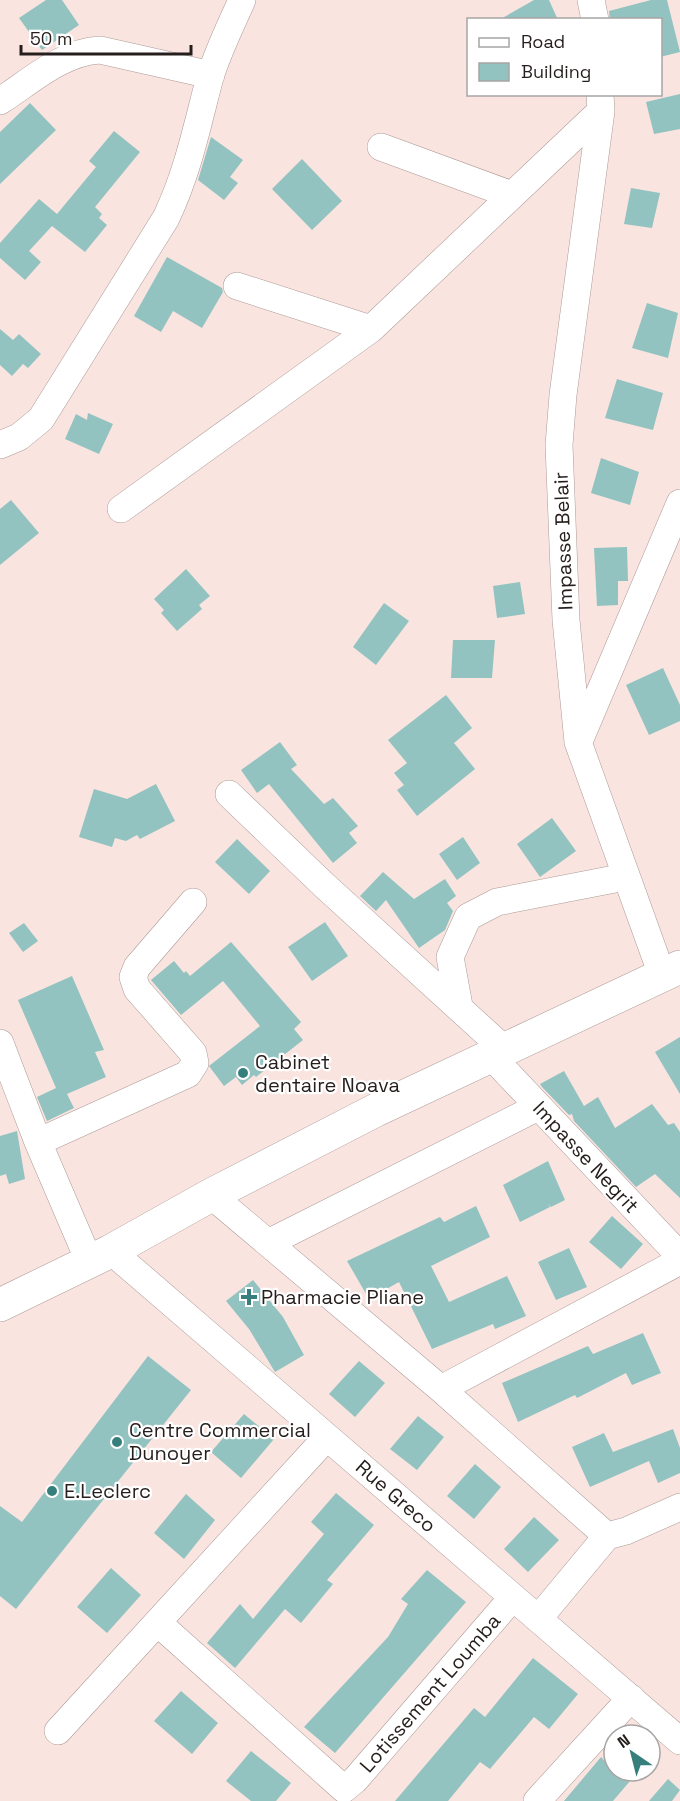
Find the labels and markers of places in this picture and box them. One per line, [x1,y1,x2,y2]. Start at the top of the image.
place label: Cabinet dentaire Noava [255,1049,400,1098]
marker: Cabinet dentaire Noava [236,1066,250,1080]
place label: Pharmacie Pliane [261,1284,424,1310]
marker: Pharmacie Pliane [242,1290,256,1304]
place label: Centre Commercial Dunoyer [129,1417,311,1466]
marker: Centre Commercial Dunoyer [110,1435,124,1449]
place label: E.Leclerc [64,1478,151,1504]
marker: E.Leclerc [45,1484,59,1498]

